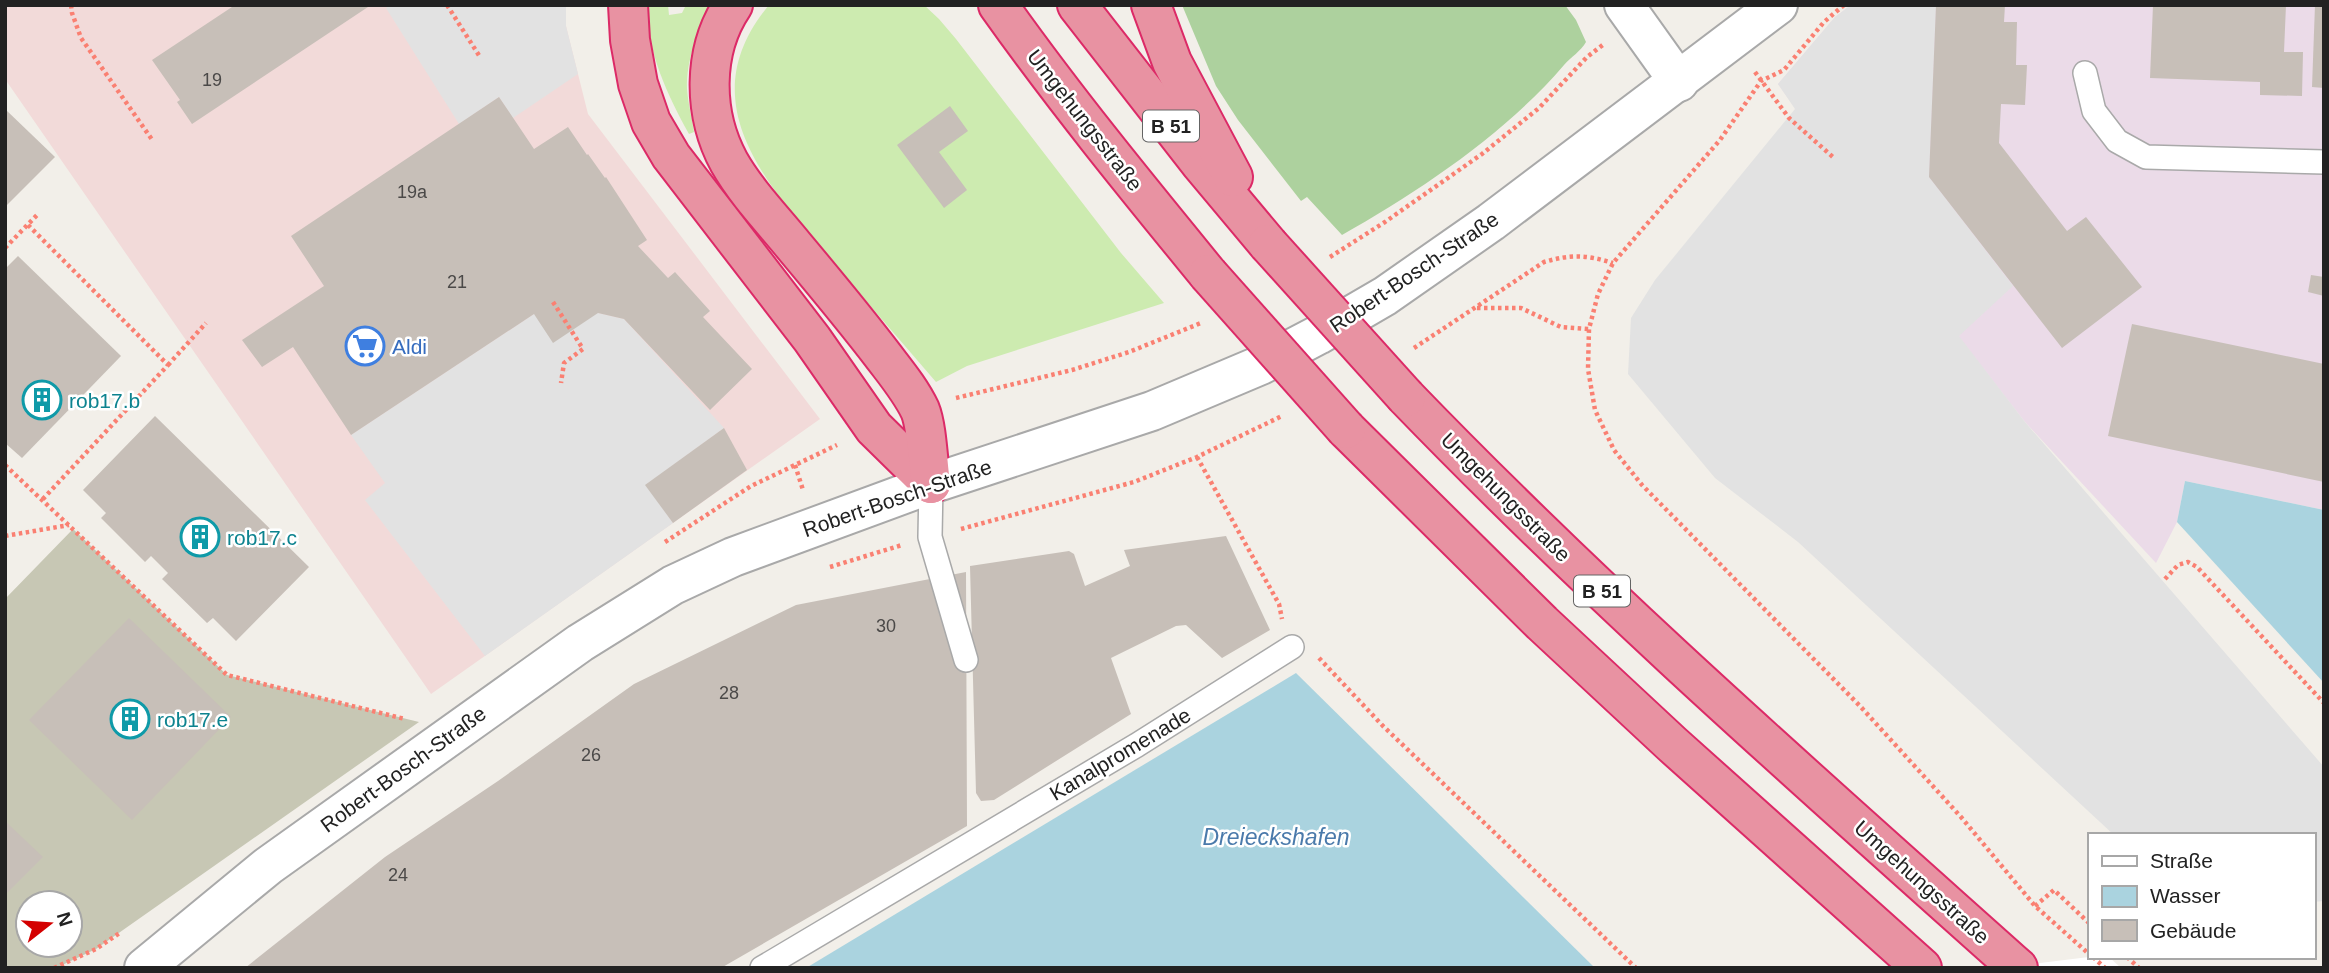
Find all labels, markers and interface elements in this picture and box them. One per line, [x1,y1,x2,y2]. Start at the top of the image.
street label: Umgehungsstraße [1023,45,1147,195]
house number: 19 [202,70,222,90]
road number: B 51 [1143,110,1199,142]
house number: 19a [397,182,428,202]
street label: Robert-Bosch-Straße [1325,207,1503,337]
house number: 21 [447,272,467,292]
supermarket icon: Aldi [344,325,386,367]
place label: Aldi [392,335,427,358]
building icon: rob17.b [21,379,63,421]
place label: rob17.b [69,389,140,412]
street label: Umgehungsstraße [1437,428,1575,566]
street label: Robert-Bosch-Straße [799,455,995,541]
building icon: rob17.c [179,516,221,558]
place label: rob17.c [227,526,297,549]
road number: B 51 [1574,576,1630,606]
house number: 30 [876,616,896,636]
house number: 28 [719,683,739,703]
building icon: rob17.e [109,698,151,740]
street label: Robert-Bosch-Straße [316,701,490,837]
street label: Kanalpromenade [1046,703,1194,805]
place label: rob17.e [157,708,228,731]
house number: 26 [581,745,601,765]
street label: Umgehungsstraße [1850,816,1994,948]
water label: Dreieckshafen [1202,824,1350,850]
legend [2088,833,2315,959]
text: Straße [2150,849,2213,872]
house number: 24 [388,865,408,885]
text: Wasser [2150,884,2220,907]
north arrow [14,889,84,959]
text: N [53,910,77,929]
text: Gebäude [2150,919,2236,942]

